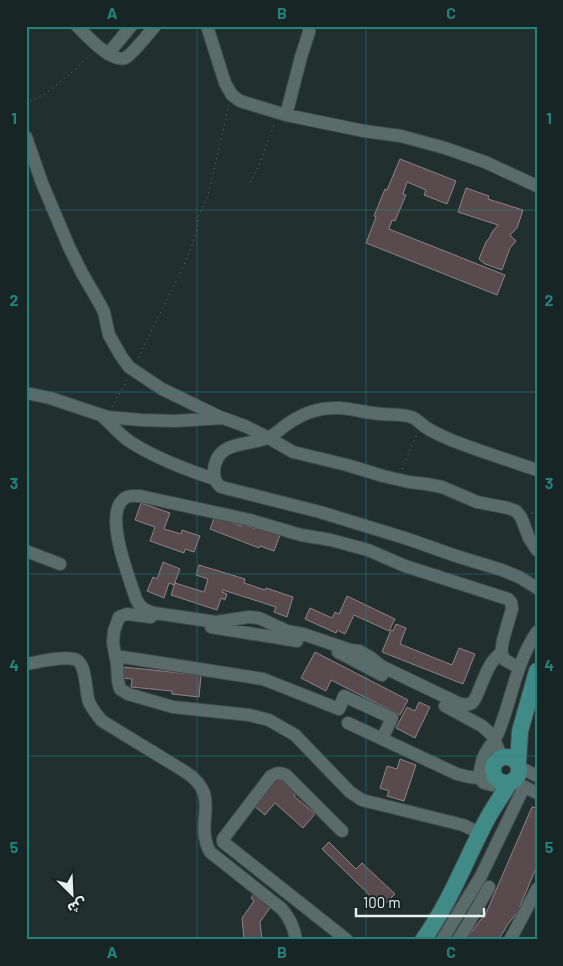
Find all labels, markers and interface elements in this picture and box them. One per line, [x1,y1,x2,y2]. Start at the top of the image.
text: A [107,3,118,22]
text: B [277,3,287,22]
text: C [446,3,456,22]
text: 1 [11,108,17,127]
text: 1 [546,108,552,127]
text: 2 [10,290,19,309]
text: 2 [545,290,554,309]
text: 3 [10,473,18,492]
text: 3 [545,473,553,492]
text: 4 [9,655,19,674]
text: 4 [544,655,554,674]
text: 5 [10,837,19,856]
text: 5 [545,837,554,856]
north arrow [48,868,98,918]
scale bar [356,886,483,918]
text: 100 m [363,893,401,911]
text: ش [65,895,90,918]
text: A [107,942,118,961]
text: B [277,942,287,961]
text: C [446,942,456,961]

